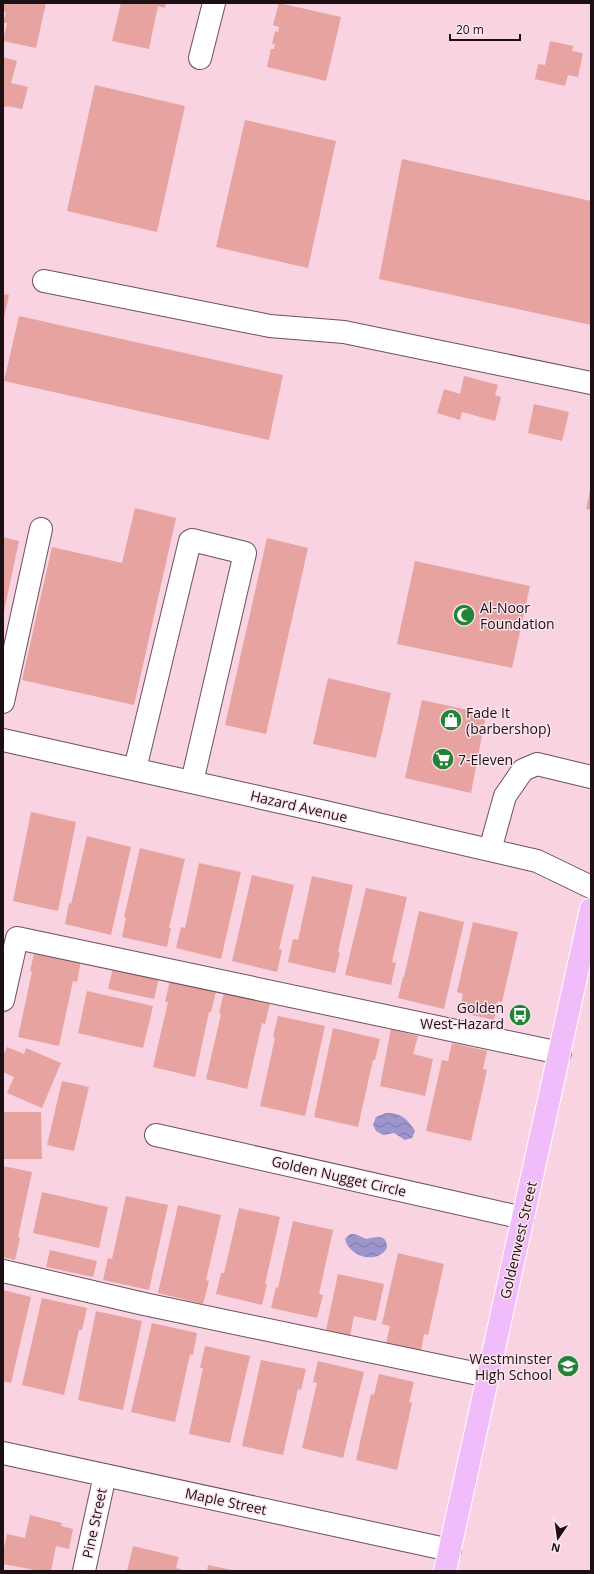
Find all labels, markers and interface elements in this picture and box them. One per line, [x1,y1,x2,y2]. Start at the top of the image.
scale bar [450,16,520,42]
text: 20 m [456,21,484,38]
place label: Al-Noor Foundation [480,598,555,633]
mosque icon: Al-Noor Foundation [451,602,477,628]
place label: Fade It (barbershop) [466,703,551,738]
shop icon: Fade It (barbershop) [438,707,464,733]
supermarket icon: 7-Eleven [430,746,456,772]
place label: 7-Eleven [458,750,513,769]
street label: Hazard Avenue [249,786,350,826]
place label: Golden West-Hazard [420,998,504,1033]
bus stop icon: Golden West-Hazard [507,1002,533,1028]
street label: Golden Nugget Circle [270,1151,408,1201]
street label: Goldenwest Street [495,1179,541,1301]
place label: Westminster High School [469,1349,552,1384]
school or university icon: Westminster High School [555,1353,581,1379]
street label: Maple Street [183,1483,269,1519]
street label: Pine Street [77,1486,111,1560]
north arrow [538,1518,578,1558]
text: N [550,1540,562,1557]

